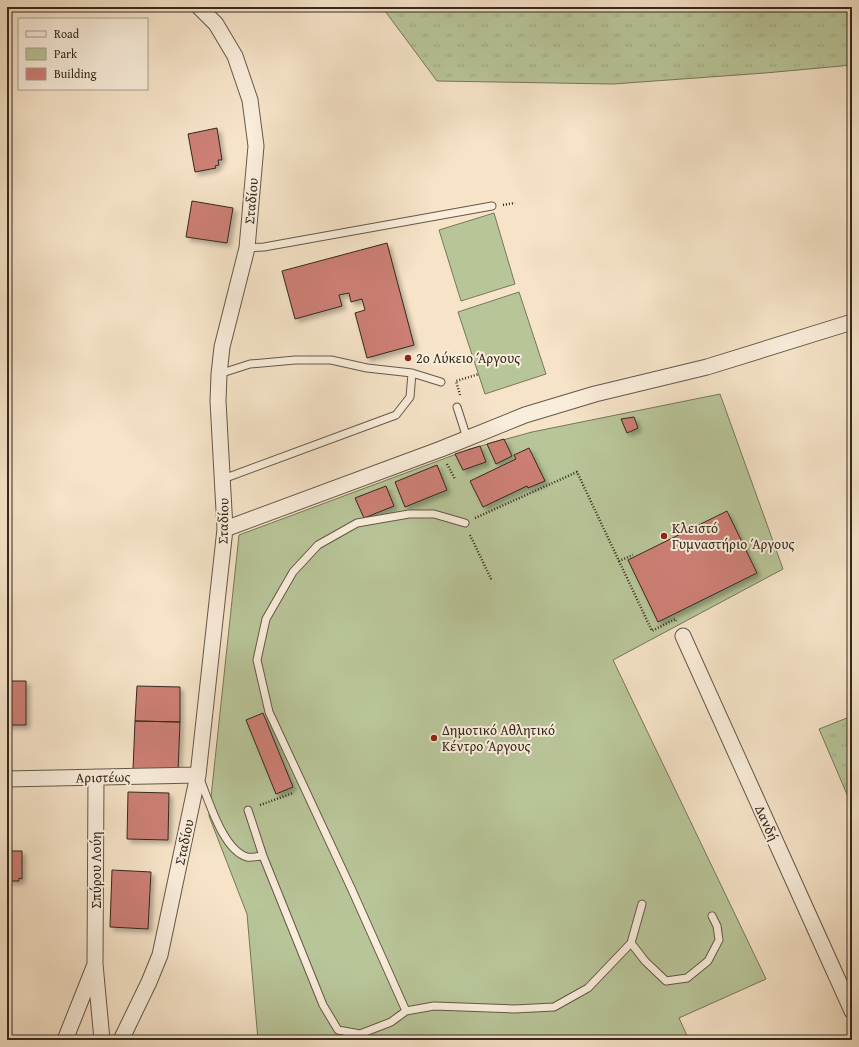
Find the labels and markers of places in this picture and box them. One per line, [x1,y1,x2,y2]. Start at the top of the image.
place label: 2ο Λύκειο Άργους [416,348,520,368]
marker: 2ο Λύκειο Άργους [403,353,413,363]
place label: Κλειστό Γυμναστήριο Άργους [672,518,794,554]
marker: Κλειστό Γυμναστήριο Άργους [659,531,669,541]
place label: Δημοτικό Αθλητικό Κέντρο Άργους [442,720,555,756]
marker: Δημοτικό Αθλητικό Κέντρο Άργους [429,733,439,743]

